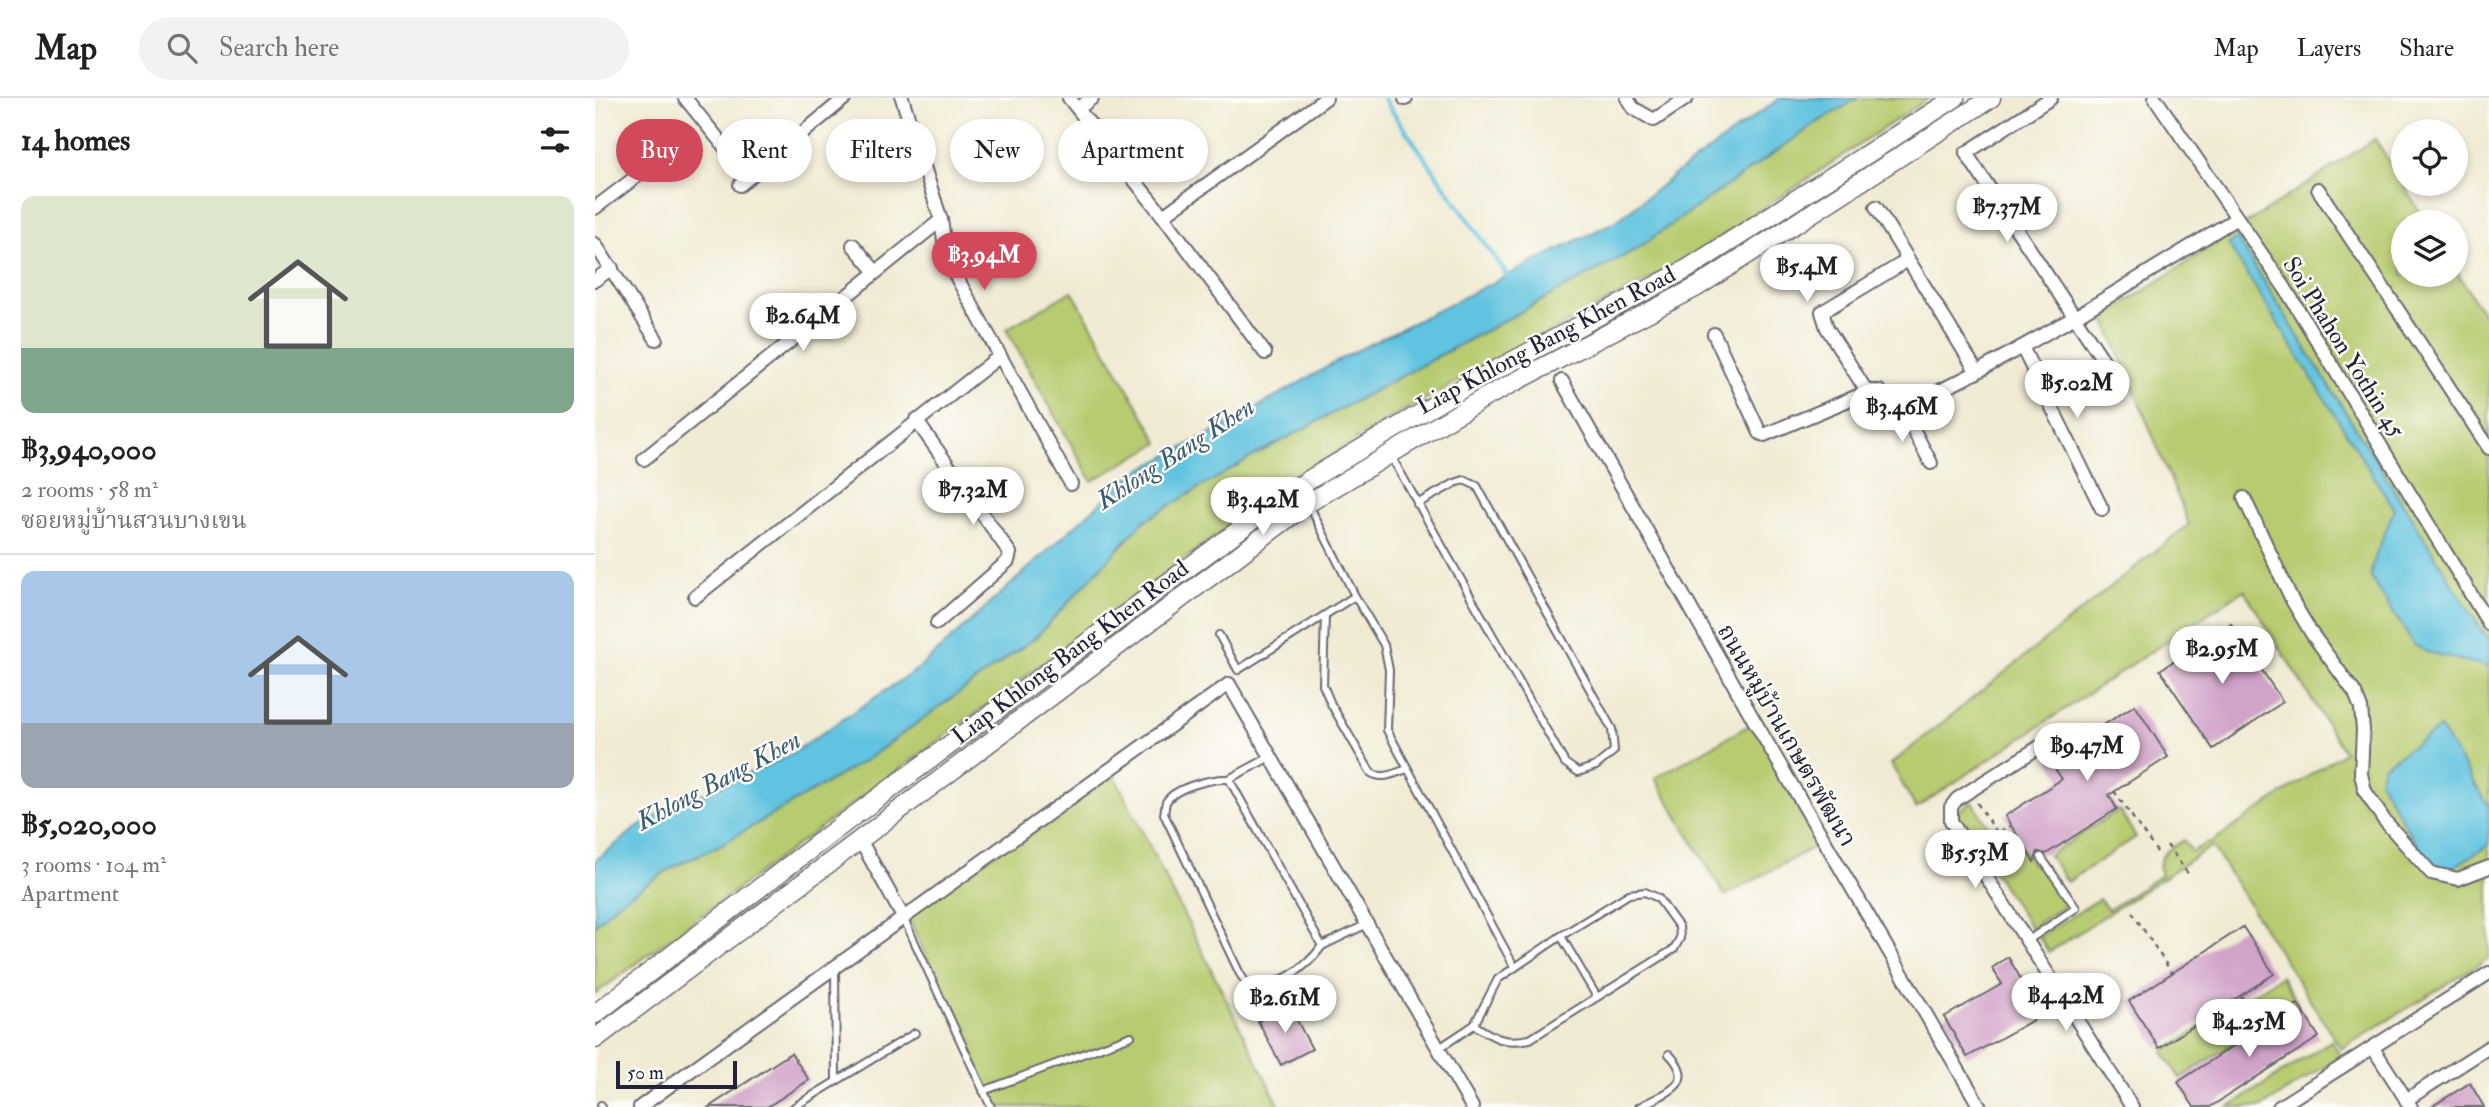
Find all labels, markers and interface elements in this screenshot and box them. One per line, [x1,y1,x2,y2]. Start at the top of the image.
search box [139,17,629,80]
text: Map [35,28,97,69]
icon: search [163,29,201,67]
text: Search here [219,32,339,64]
text: Map [2214,33,2259,64]
text: Layers [2297,33,2361,64]
text: Share [2399,33,2454,64]
chip: Buy [616,119,703,182]
chip: Rent [717,119,812,182]
chip: Filters [826,119,936,182]
chip: New [950,119,1044,182]
chip: Apartment [1058,119,1208,182]
map controls [2391,119,2468,287]
button: locate [2391,119,2468,196]
icon: filters [536,121,574,159]
text: 14 homes [21,122,130,159]
pin: ฿7.37M [1950,184,2064,244]
text: ฿7.37M [1972,192,2042,221]
button: layers [2391,210,2468,287]
pin: ฿3.94M [927,232,1041,292]
text: ฿3.94M [948,240,1020,269]
icon: home [235,241,361,367]
pin: ฿5.4M [1758,244,1856,304]
street label: Soi Phahon Yothin 45 [2275,251,2412,444]
text: ฿5.4M [1776,252,1838,281]
street label: Liap Khlong Bang Khen Road [1411,259,1681,422]
pin: ฿2.64M [746,294,860,353]
text: ฿2.64M [765,301,841,330]
pin: ฿5.02M [2020,360,2134,420]
text: ฿5.02M [2041,368,2113,397]
pin: ฿3.46M [1845,384,1959,444]
water label: Khlong Bang Khen [1089,391,1261,518]
text: ฿3.46M [1866,392,1938,421]
text: ฿3,940,000 [21,431,157,468]
pin: ฿7.32M [916,468,1030,527]
text: 2 rooms · 58 m² [21,475,158,504]
text: ฿7.32M [938,475,1008,504]
pin: ฿3.42M [1206,478,1320,537]
text: ฿3.42M [1227,485,1299,514]
text: ซอยหมู่บ้านสวนบางเขน [21,506,247,535]
street label: Liap Khlong Bang Khen Road [946,553,1195,752]
icon: home [235,617,361,743]
street label: ถนนหมู่บ้านเกษตรพัฒนา [1710,618,1863,852]
pin: ฿2.95M [2165,626,2279,686]
text: ฿2.95M [2185,634,2259,663]
water label: Khlong Bang Khen [629,724,806,839]
pin: ฿9.47M [2030,724,2144,783]
text: ฿9.47M [2050,731,2124,760]
text: ฿5,020,000 [21,806,157,843]
pin: ฿5.53M [1918,830,2032,890]
text: ฿5.53M [1941,838,2009,867]
text: 3 rooms · 104 m² [21,850,167,879]
text: Apartment [21,879,119,908]
pin: ฿4.42M [2009,974,2123,1033]
pin: ฿2.61M [1228,976,1342,1035]
text: ฿4.42M [2028,981,2104,1010]
text: ฿2.61M [1250,983,1320,1012]
pin: ฿4.25M [2192,1000,2306,1059]
text: ฿4.25M [2212,1007,2286,1036]
scale bar [616,1058,737,1090]
text: 50 m [627,1061,664,1085]

